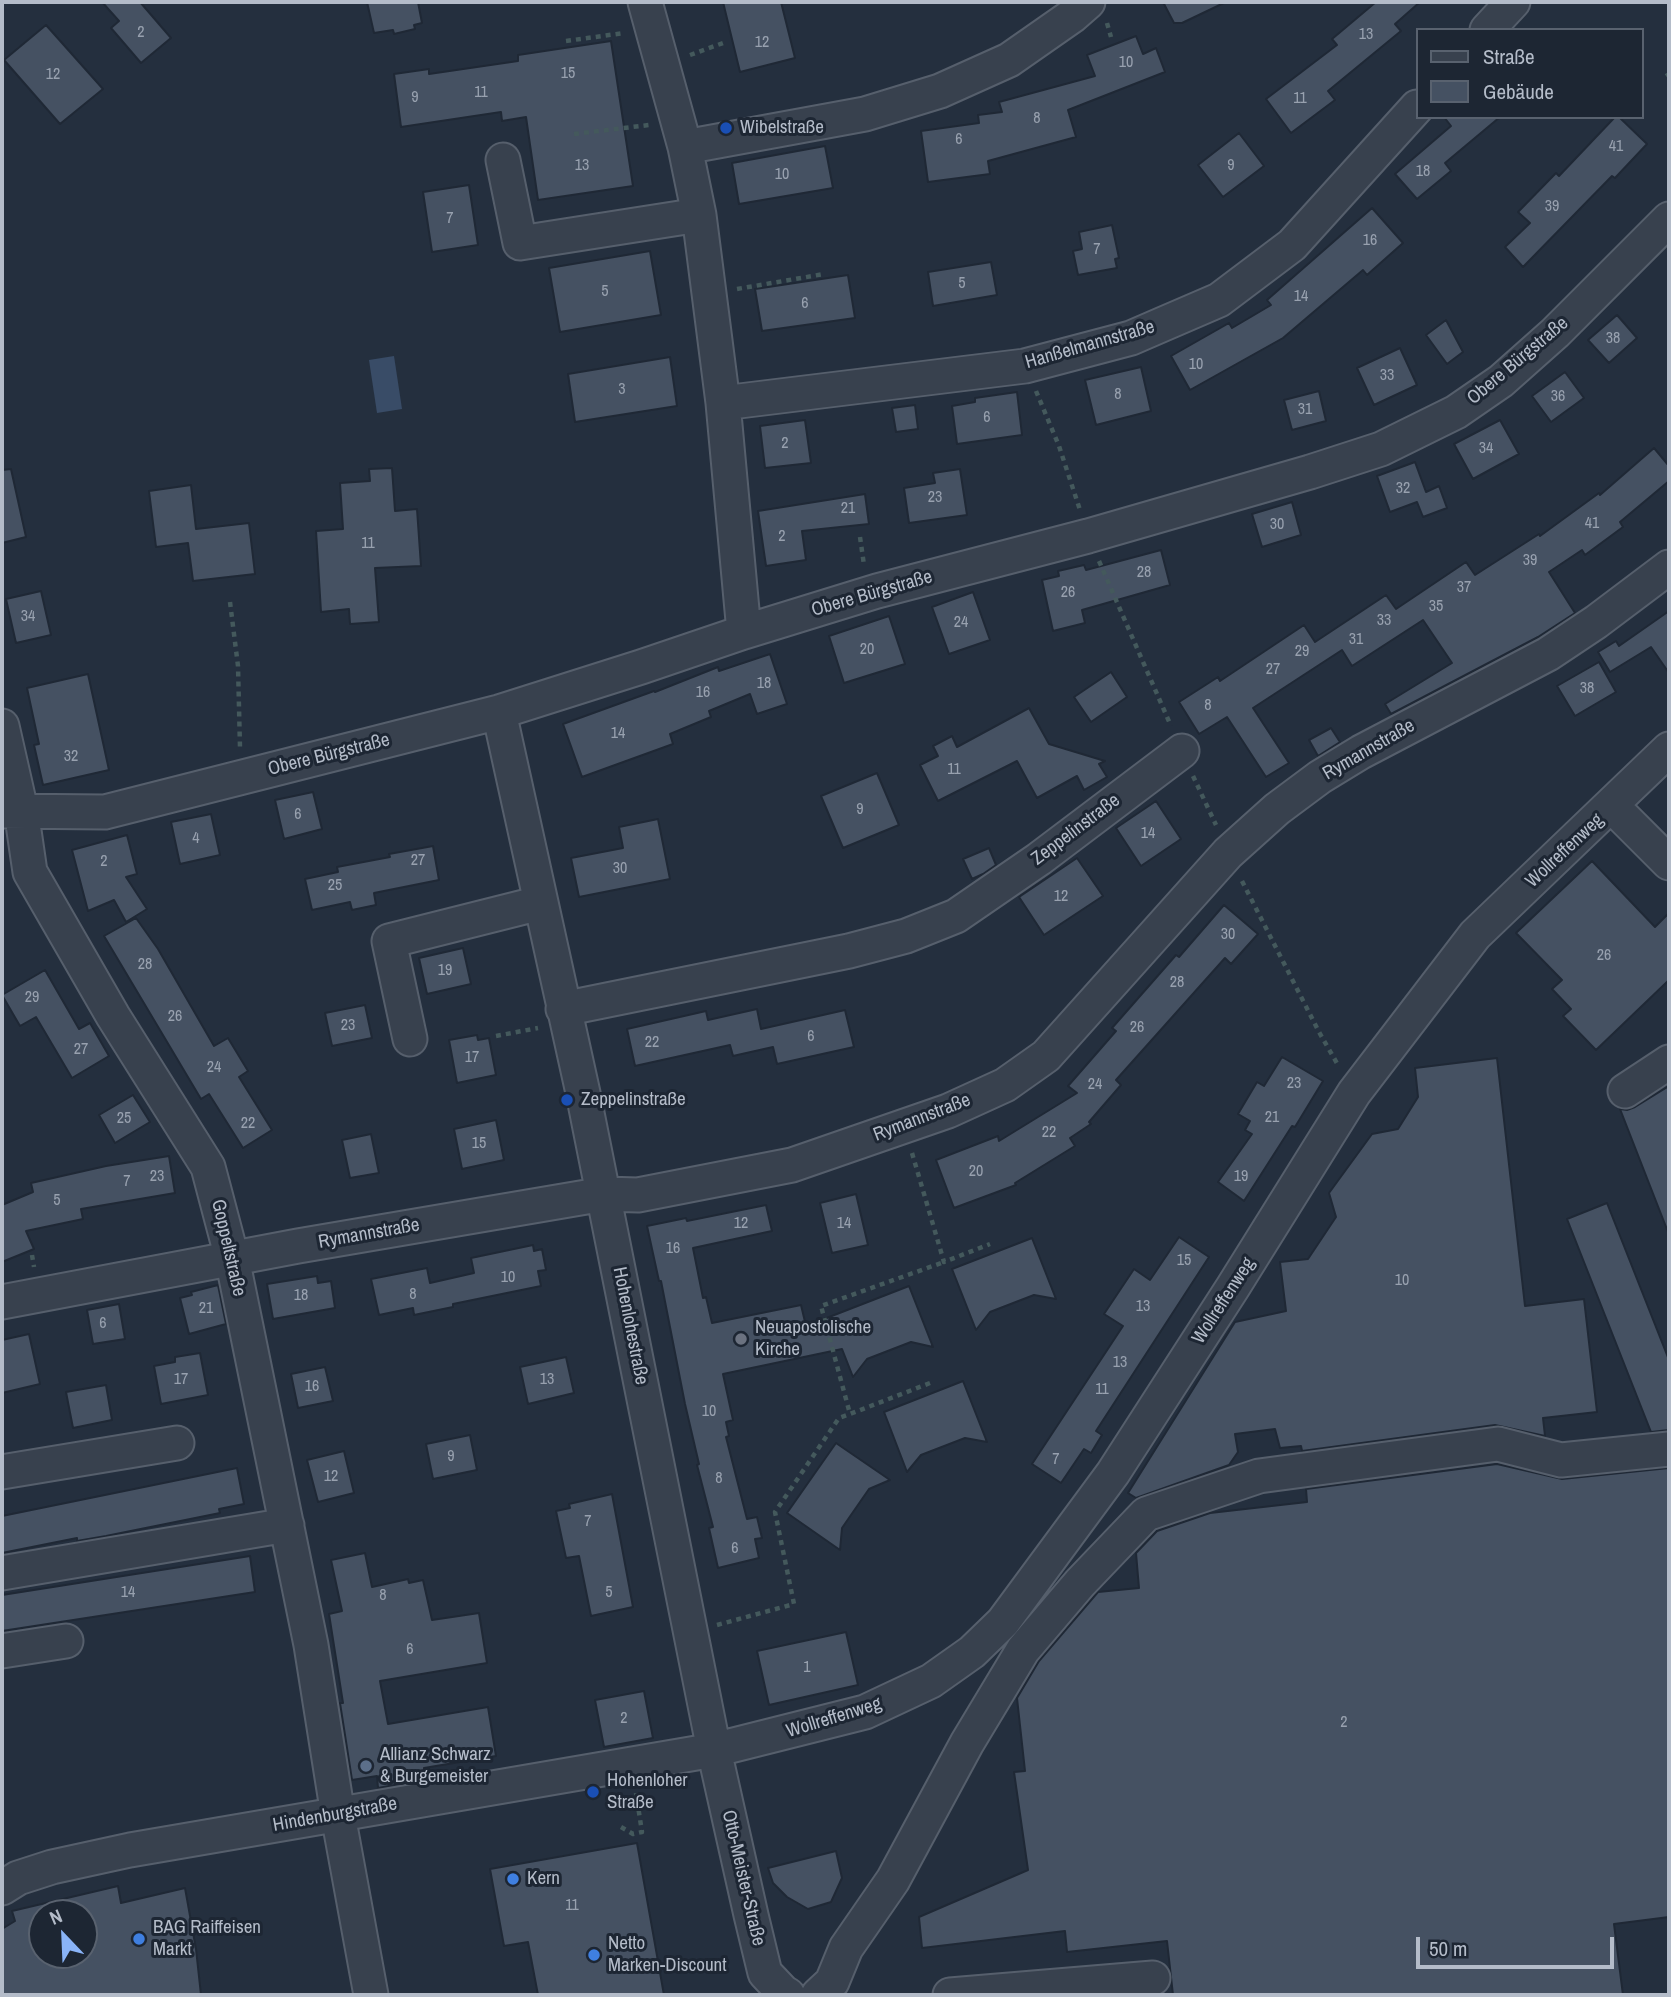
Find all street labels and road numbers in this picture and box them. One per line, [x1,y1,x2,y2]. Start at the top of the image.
street label: Obere Bürgstraße [1463,312,1573,410]
street label: Hanßelmannstraße [1023,316,1157,374]
street label: Obere Bürgstraße [809,566,935,622]
street label: Rymannstraße [1319,715,1419,785]
street label: Obere Bürgstraße [266,729,392,781]
street label: Zeppelinstraße [1027,789,1125,871]
street label: Wollreffenweg [1521,809,1609,893]
street label: Rymannstraße [870,1089,974,1147]
street label: Goppeltstraße [206,1197,250,1299]
street label: Rymannstraße [317,1214,421,1254]
street label: Wollreffenweg [1188,1254,1260,1348]
street label: Hohenlohestraße [607,1265,653,1387]
street label: Wollreffenweg [784,1693,884,1743]
street label: Hindenburgstraße [271,1793,399,1837]
street label: Otto-Meister-Straße [716,1808,770,1948]

